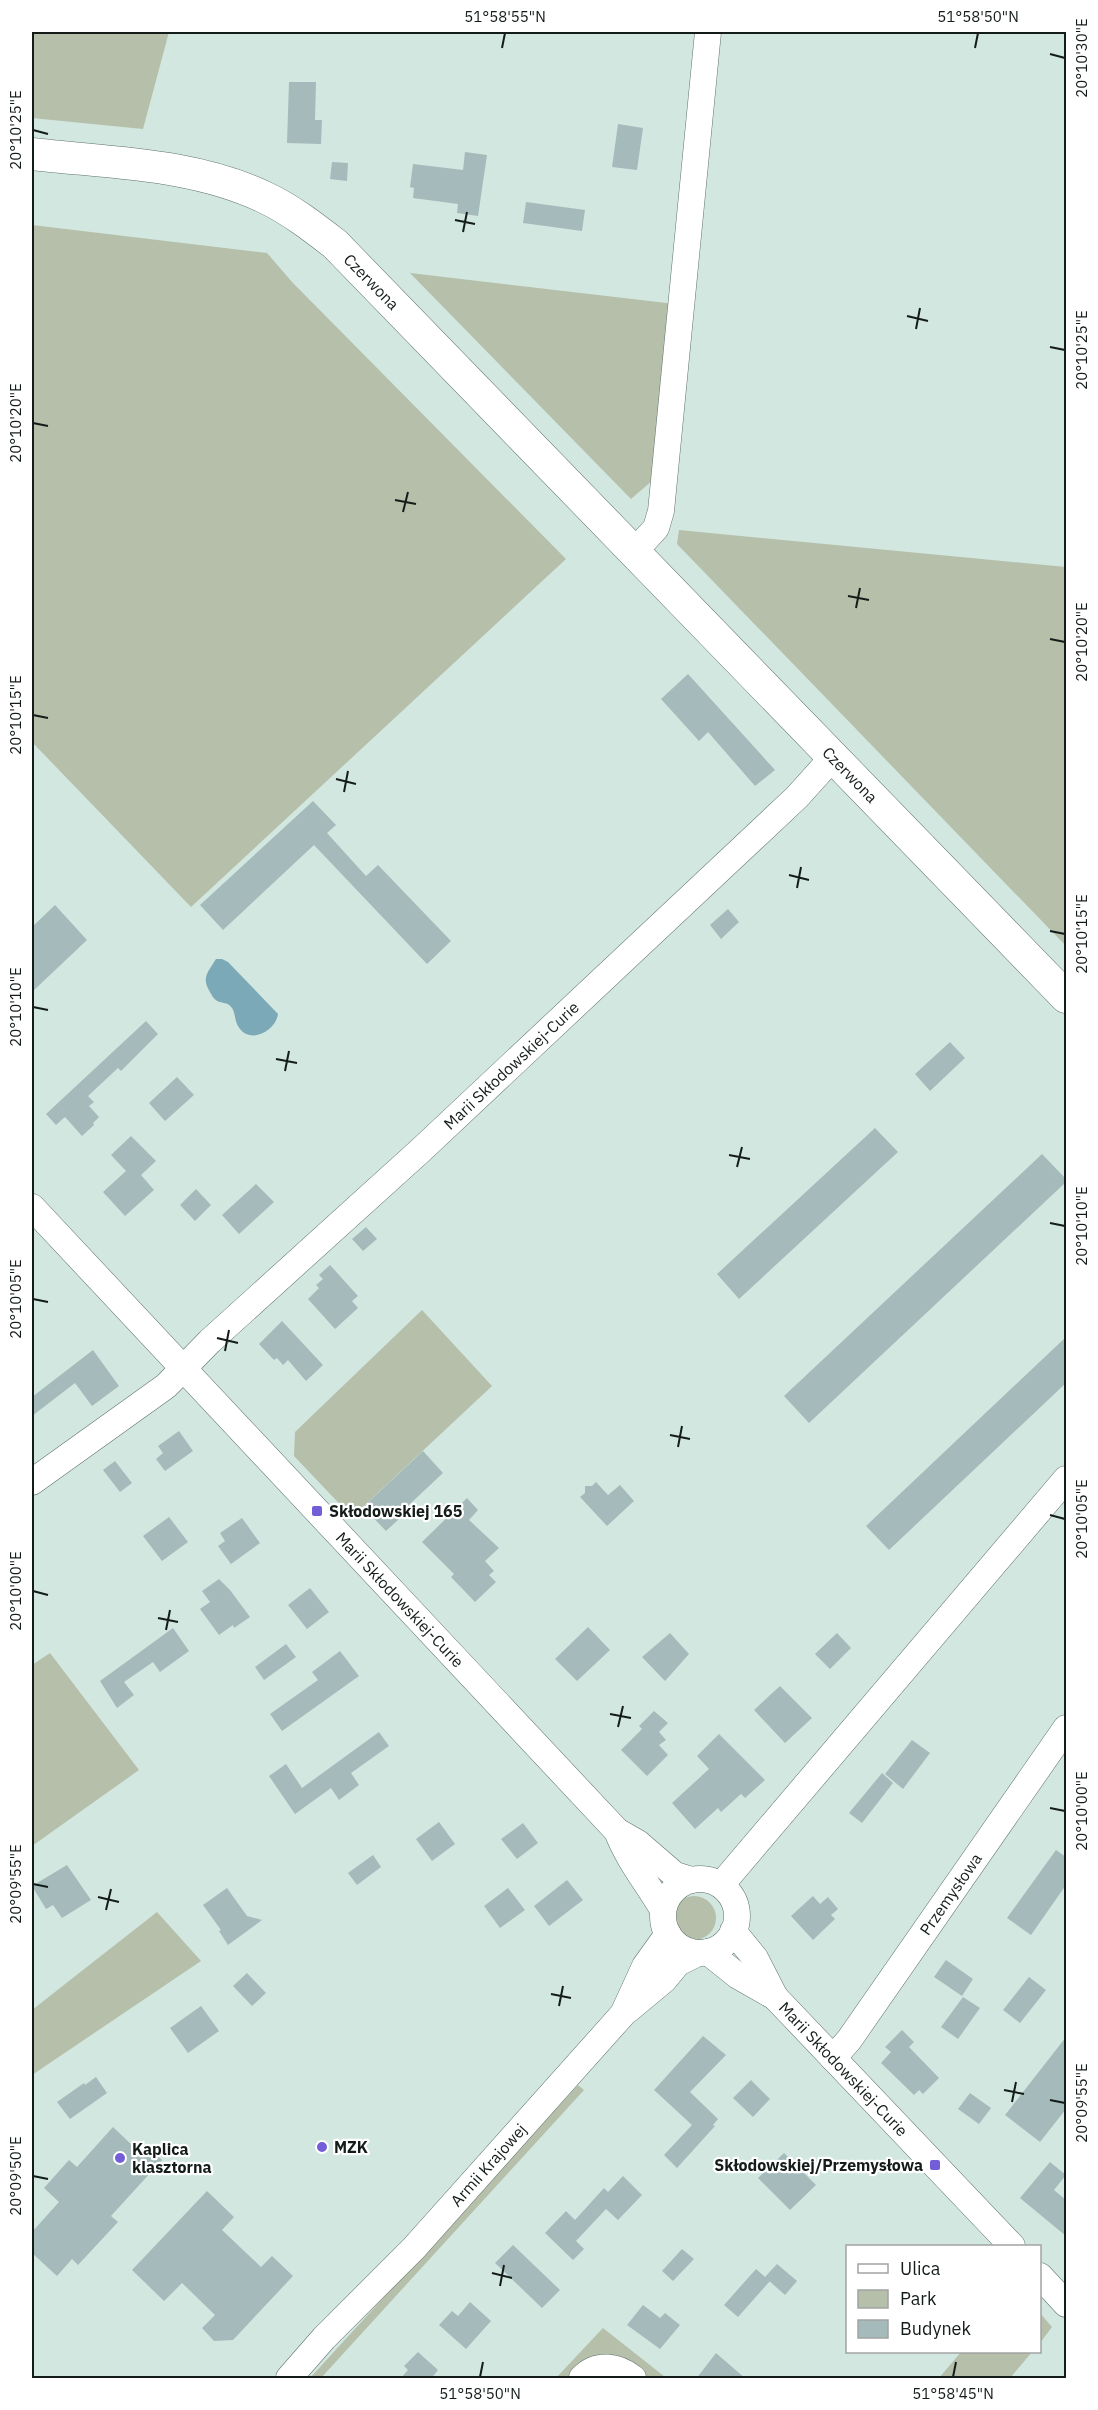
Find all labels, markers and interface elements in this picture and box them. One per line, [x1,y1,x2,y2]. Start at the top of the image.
text: 51°58'55"N [464,7,546,26]
text: 51°58'50"N [937,7,1019,26]
text: 20°10'30"E [1072,18,1091,98]
text: 20°10'25"E [6,90,25,170]
street label: Czerwona [340,249,404,314]
text: 20°10'25"E [1072,310,1091,390]
text: 20°10'20"E [6,383,25,463]
text: 20°10'20"E [1072,602,1091,682]
text: 20°10'15"E [6,675,25,755]
street label: Czerwona [818,742,882,807]
text: 20°10'15"E [1072,894,1091,974]
text: 20°10'10"E [6,967,25,1047]
street label: Marii Skłodowskiej-Curie [439,997,583,1134]
text: 20°10'10"E [1072,1186,1091,1266]
text: 20°10'05"E [6,1259,25,1339]
text: 20°10'05"E [1072,1479,1091,1559]
place label: Skłodowskiej 165 [329,1501,463,1521]
marker: Skłodowskiej 165 [310,1504,324,1518]
street label: Marii Skłodowskiej-Curie [332,1528,468,1671]
text: 20°10'00"E [6,1551,25,1631]
text: 20°10'00"E [1072,1771,1091,1851]
text: 20°09'55"E [6,1844,25,1924]
street label: Przemysłowa [915,1849,986,1939]
street label: Marii Skłodowskiej-Curie [775,1998,912,2141]
text: 20°09'55"E [1072,2063,1091,2143]
street label: Armii Krajowej [446,2119,530,2210]
text: 20°09'50"E [6,2136,25,2216]
place label: MZK [334,2137,368,2157]
place label: Kaplica klasztorna [132,2139,212,2177]
marker: MZK [315,2140,329,2154]
marker: Kaplica klasztorna [113,2151,127,2165]
place label: Skłodowskiej/Przemysłowa [714,2155,923,2175]
marker: Skłodowskiej/Przemysłowa [928,2158,942,2172]
legend [846,2245,1041,2353]
text: Ulica [900,2257,941,2280]
text: Park [900,2287,937,2310]
text: Budynek [900,2317,972,2340]
text: 51°58'50"N [439,2384,521,2403]
text: 51°58'45"N [912,2384,994,2403]

